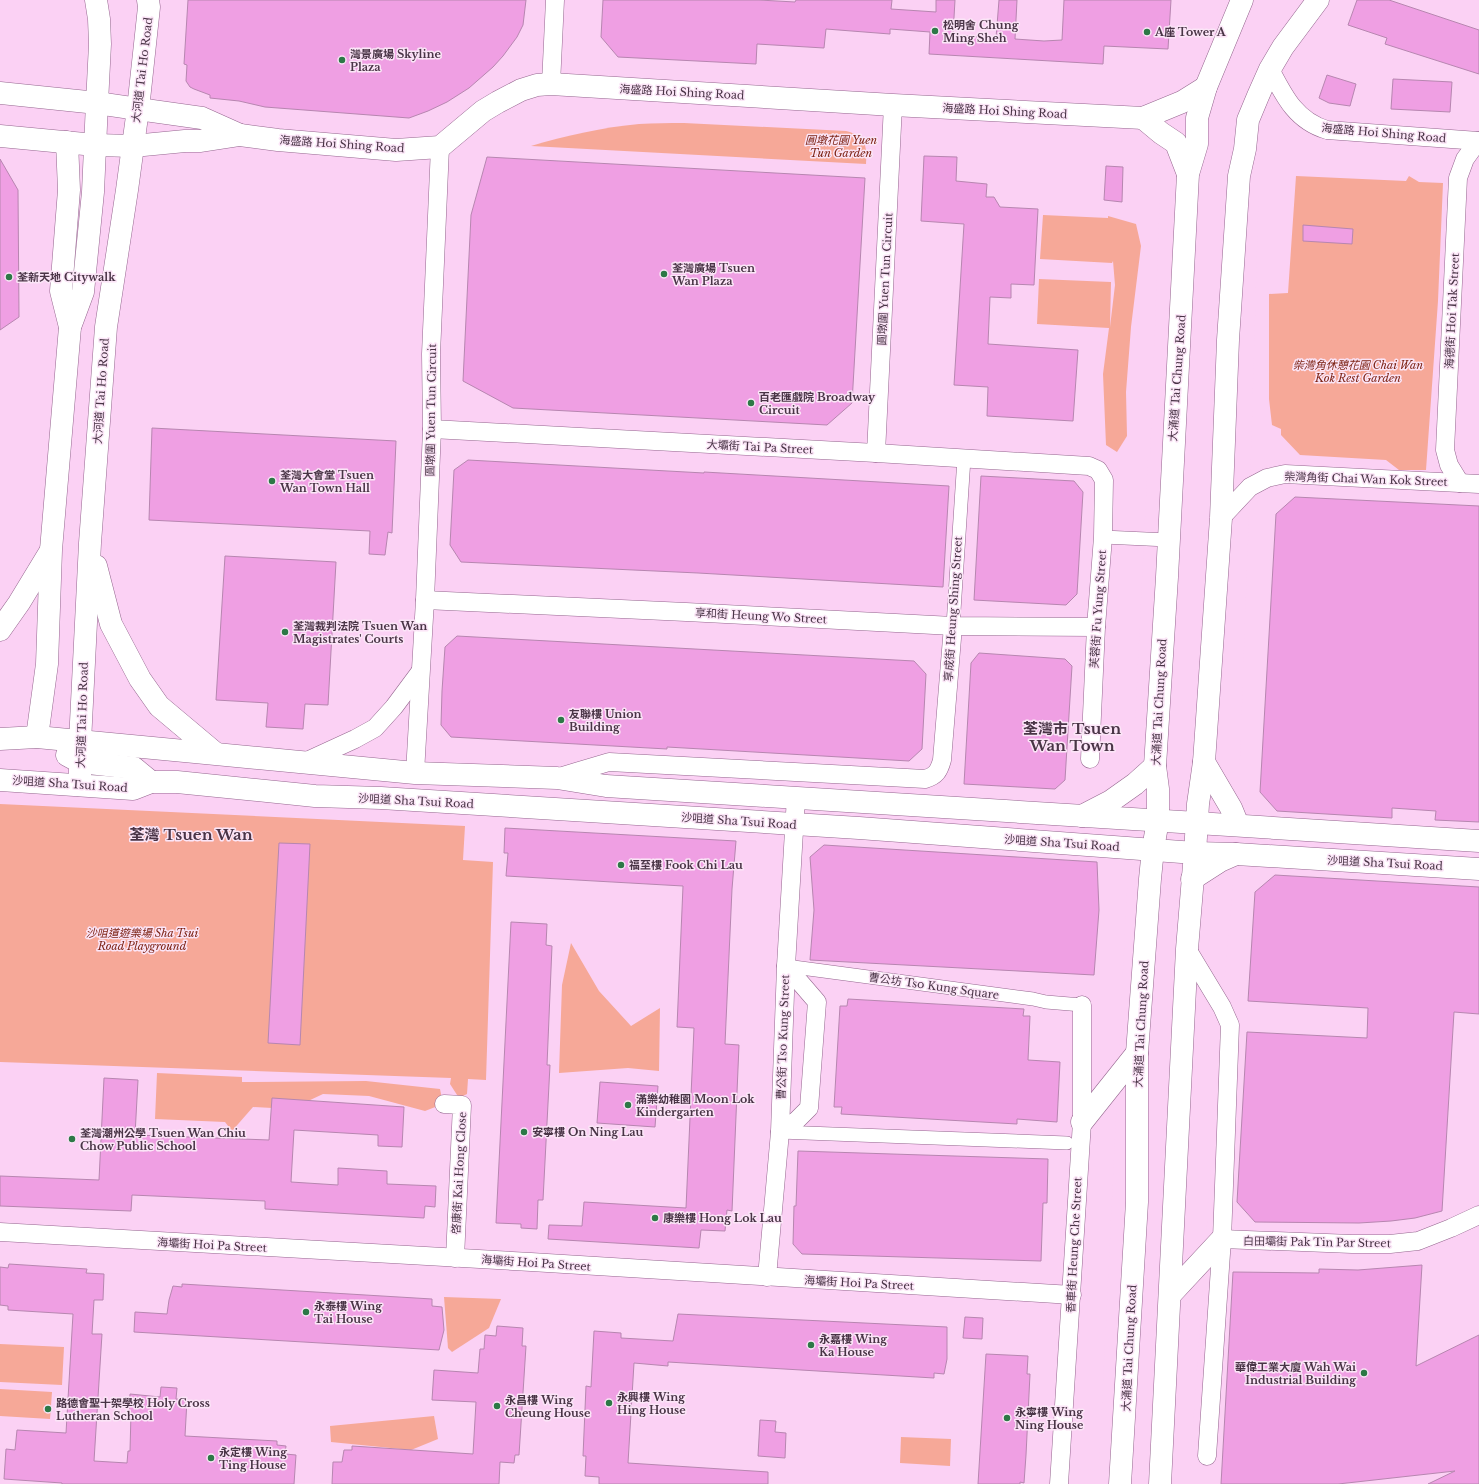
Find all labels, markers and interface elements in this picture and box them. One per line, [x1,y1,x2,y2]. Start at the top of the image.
street label: 大河道 Tai Ho Road [129,16,155,124]
place label: 松明舍 Chung Ming Sheh [943,18,1019,45]
place label: A座 Tower A [1154,25,1227,39]
marker: 松明舍 Chung Ming Sheh [930,26,940,36]
marker: A座 Tower A [1142,27,1152,37]
place label: 灣景廣場 Skyline Plaza [350,47,441,74]
marker: 灣景廣場 Skyline Plaza [337,55,347,65]
street label: 海盛路 Hoi Shing Road [619,82,745,102]
street label: 海盛路 Hoi Shing Road [942,101,1068,121]
street label: 海盛路 Hoi Shing Road [1321,121,1447,145]
street label: 海盛路 Hoi Shing Road [279,133,405,155]
park label: 圓墩花園 Yuen Tun Garden [805,133,877,160]
street label: 圓墩圍 Yuen Tun Circuit [875,211,896,346]
street label: 海德街 Hoi Tak Street [1442,252,1462,370]
place label: 荃灣廣場 Tsuen Wan Plaza [671,261,755,288]
marker: 荃灣廣場 Tsuen Wan Plaza [659,269,669,279]
place label: 荃新天地 Citywalk [17,270,116,284]
marker: 荃新天地 Citywalk [4,272,14,282]
street label: 大涌道 Tai Chung Road [1166,314,1188,442]
street label: 大河道 Tai Ho Road [90,337,112,445]
street label: 圓墩圍 Yuen Tun Circuit [423,343,439,477]
park label: 柴灣角休憩花園 Chai Wan Kok Rest Garden [1293,358,1423,385]
place label: 百老匯戲院 Broadway Circuit [759,390,876,417]
marker: 百老匯戲院 Broadway Circuit [746,398,756,408]
street label: 大壩街 Tai Pa Street [706,437,814,457]
place label: 荃灣大會堂 Tsuen Wan Town Hall [279,468,374,495]
street label: 柴灣角街 Chai Wan Kok Street [1284,469,1449,489]
marker: 荃灣大會堂 Tsuen Wan Town Hall [267,476,277,486]
street label: 享成街 Heung Shing Street [941,535,965,682]
street label: 芙蓉街 Fu Yung Street [1087,548,1109,669]
street label: 享和街 Heung Wo Street [695,606,828,626]
place label: 荃灣裁判法院 Tsuen Wan Magistrates' Courts [293,619,427,646]
marker: 荃灣裁判法院 Tsuen Wan Magistrates' Courts [280,627,290,637]
street label: 大涌道 Tai Chung Road [1149,638,1169,766]
street label: 大河道 Tai Ho Road [73,661,91,768]
place label: 友聯樓 Union Building [569,707,642,734]
marker: 友聯樓 Union Building [556,715,566,725]
district label: 荃灣市 Tsuen Wan Town [1023,719,1121,755]
street label: 沙咀道 Sha Tsui Road [12,773,129,795]
street label: 沙咀道 Sha Tsui Road [358,791,475,811]
street label: 沙咀道 Sha Tsui Road [681,810,798,832]
district label: 荃灣 Tsuen Wan [129,825,253,844]
street label: 沙咀道 Sha Tsui Road [1004,832,1121,854]
street label: 沙咀道 Sha Tsui Road [1327,853,1444,873]
place label: 福至樓 Fook Chi Lau [629,858,743,872]
marker: 福至樓 Fook Chi Lau [616,860,626,870]
park label: 沙咀道遊樂場 Sha Tsui Road Playground [86,926,199,953]
street label: 大涌道 Tai Chung Road [1131,960,1151,1088]
street label: 曹公坊 Tso Kung Square [868,970,1000,1002]
street label: 曹公街 Tso Kung Street [774,973,792,1100]
place label: 滿樂幼稚園 Moon Lok Kindergarten [636,1092,755,1119]
marker: 滿樂幼稚園 Moon Lok Kindergarten [623,1100,633,1110]
street label: 啓康街 Kai Hong Close [449,1111,469,1235]
place label: 安寧樓 On Ning Lau [532,1125,644,1139]
place label: 荃灣潮州公學 Tsuen Wan Chiu Chow Public School [80,1126,246,1153]
marker: 安寧樓 On Ning Lau [519,1127,529,1137]
marker: 荃灣潮州公學 Tsuen Wan Chiu Chow Public School [67,1134,77,1144]
street label: 香車街 Heung Che Street [1063,1176,1085,1313]
place label: 康樂樓 Hong Lok Lau [663,1211,782,1225]
marker: 康樂樓 Hong Lok Lau [650,1213,660,1223]
street label: 白田壩街 Pak Tin Par Street [1243,1234,1392,1250]
street label: 海壩街 Hoi Pa Street [157,1235,268,1255]
street label: 海壩街 Hoi Pa Street [481,1252,592,1274]
street label: 海壩街 Hoi Pa Street [804,1273,915,1293]
street label: 大涌道 Tai Chung Road [1119,1284,1139,1412]
place label: 永泰樓 Wing Tai House [314,1299,382,1326]
marker: 永泰樓 Wing Tai House [301,1307,311,1317]
place label: 永嘉樓 Wing Ka House [819,1332,887,1359]
marker: 永嘉樓 Wing Ka House [806,1340,816,1350]
place label: 華偉工業大廈 Wah Wai Industrial Building [1235,1360,1356,1387]
marker: 華偉工業大廈 Wah Wai Industrial Building [1359,1368,1369,1378]
place label: 永興樓 Wing Hing House [617,1390,686,1417]
place label: 永昌樓 Wing Cheung House [505,1393,591,1420]
place label: 路德會聖十架學校 Holy Cross Lutheran School [56,1396,210,1423]
marker: 永興樓 Wing Hing House [604,1398,614,1408]
marker: 永昌樓 Wing Cheung House [492,1401,502,1411]
marker: 路德會聖十架學校 Holy Cross Lutheran School [43,1404,53,1414]
place label: 永寧樓 Wing Ning House [1015,1405,1084,1432]
marker: 永寧樓 Wing Ning House [1002,1413,1012,1423]
place label: 永定樓 Wing Ting House [219,1445,287,1472]
marker: 永定樓 Wing Ting House [206,1453,216,1463]

